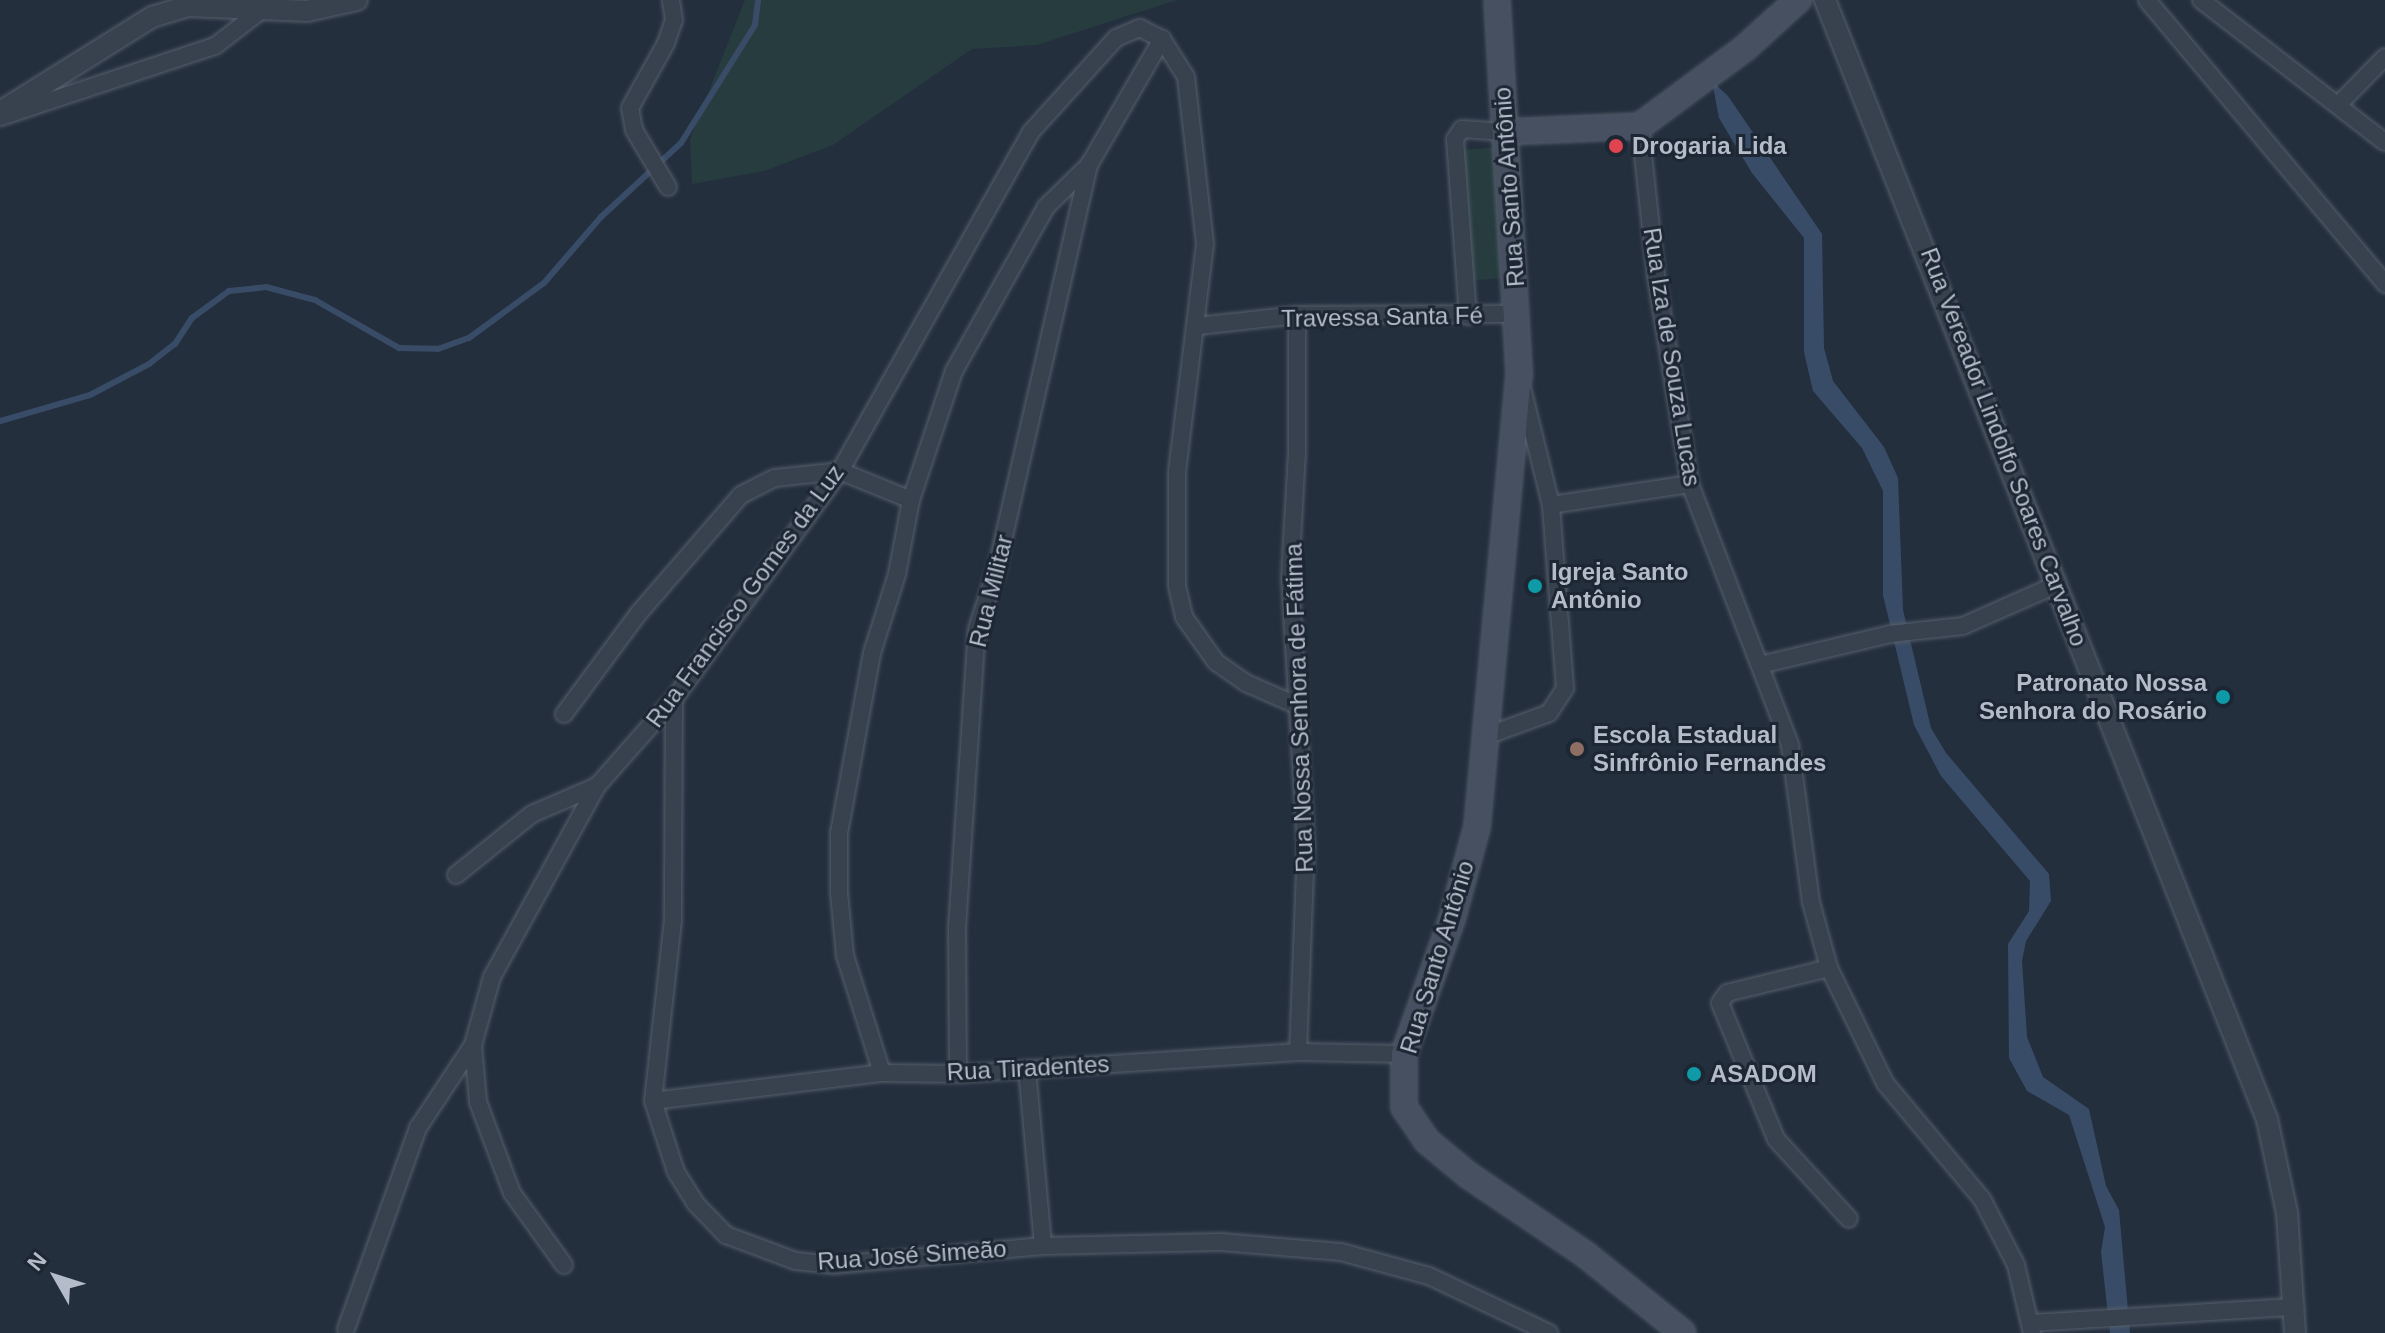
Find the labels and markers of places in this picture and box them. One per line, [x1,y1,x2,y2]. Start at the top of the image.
place label: Drogaria Lida [1632,132,1787,160]
marker: Drogaria Lida [1607,137,1625,155]
place label: Igreja Santo Antônio [1551,558,1688,614]
marker: Igreja Santo Antônio [1526,577,1544,595]
place label: Patronato Nossa Senhora do Rosário [1979,669,2207,725]
marker: Patronato Nossa Senhora do Rosário [2214,688,2232,706]
place label: Escola Estadual Sinfrônio Fernandes [1593,721,1826,777]
marker: Escola Estadual Sinfrônio Fernandes [1568,740,1586,758]
place label: ASADOM [1710,1060,1817,1088]
marker: ASADOM [1685,1065,1703,1083]

